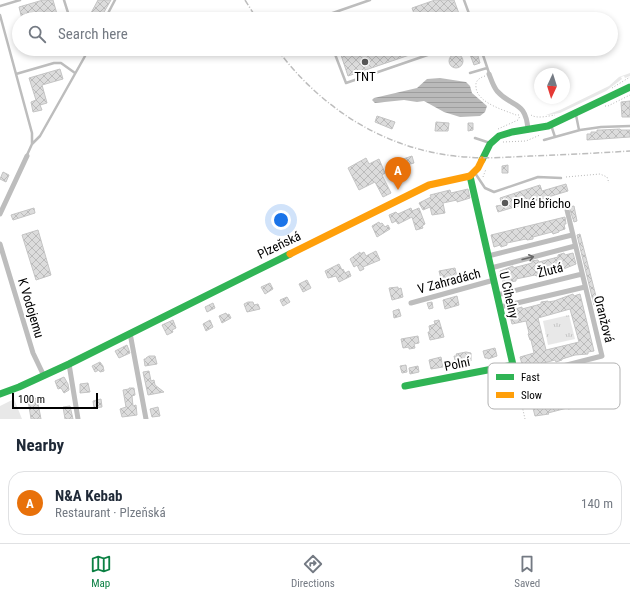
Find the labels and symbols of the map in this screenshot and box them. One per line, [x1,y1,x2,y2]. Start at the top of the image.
marker: TNT [360,57,370,67]
north arrow [534,68,570,104]
place label: TNT [354,69,376,84]
pin: A [385,157,411,190]
place label: Plné břicho [513,196,571,211]
marker: Plné břicho [500,198,510,208]
your location [271,210,291,230]
street label: Plzeňská [255,228,303,262]
one-way arrow [522,254,535,261]
street label: Žlutá [536,260,564,280]
street label: V Zahradách [416,265,482,297]
street label: U Cihelny [496,270,522,320]
street label: K Vodojemu [15,276,47,340]
street label: Oranžová [591,294,617,344]
street label: Polní [443,354,472,374]
legend [488,363,620,409]
text: Fast [521,371,540,384]
text: Slow [521,389,542,402]
scale bar [12,391,98,410]

